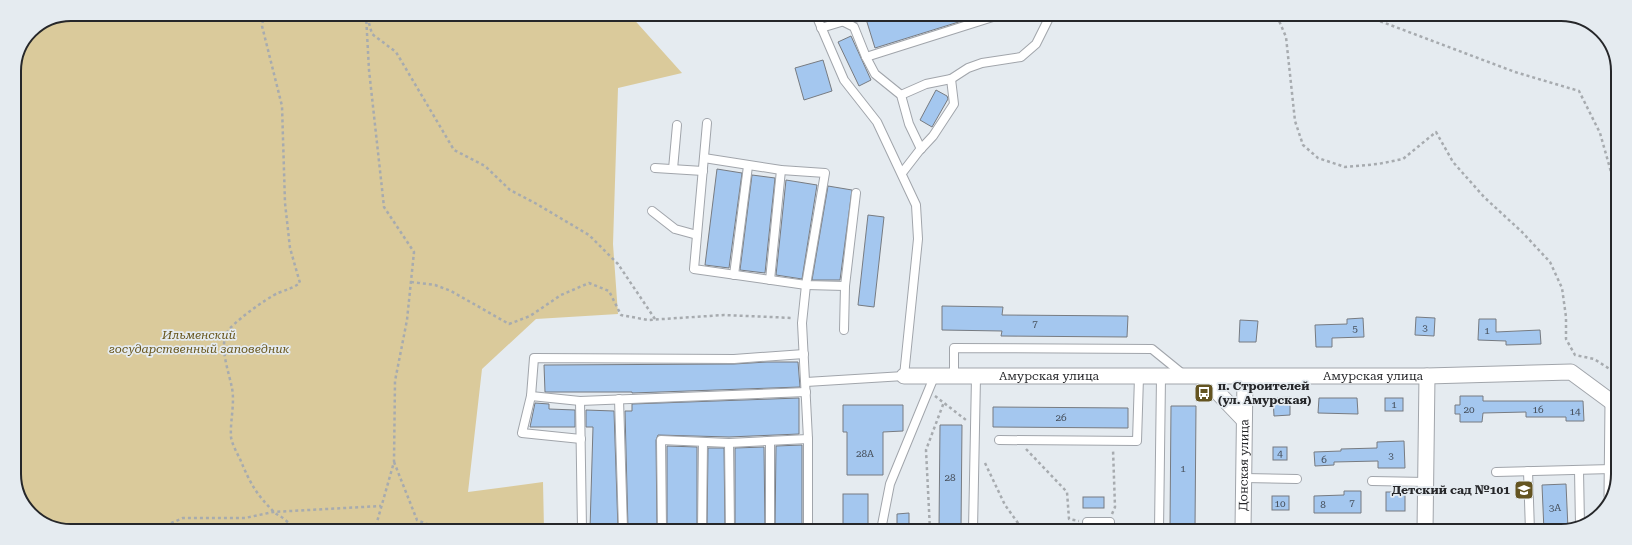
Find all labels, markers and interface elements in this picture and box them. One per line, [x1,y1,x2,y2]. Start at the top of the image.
house number: 7 [1032,318,1038,329]
house number: 3 [1422,322,1428,333]
house number: 5 [1352,323,1358,334]
house number: 1 [1484,325,1490,336]
park label: Ильменский государственный заповедник [109,328,290,356]
street label: Амурская улица [999,369,1100,383]
street label: Амурская улица [1323,369,1424,383]
place label: п. Строителей (ул. Амурская) [1218,379,1311,407]
bus stop icon: п. Строителей (ул. Амурская) [1193,382,1215,404]
house number: 1 [1391,399,1397,410]
house number: 20 [1463,404,1475,415]
house number: 16 [1532,404,1544,415]
house number: 14 [1569,406,1581,417]
house number: 26 [1055,412,1067,423]
street label: Донская улица [1236,419,1251,511]
house number: 28А [856,448,874,459]
house number: 4 [1277,448,1283,459]
house number: 3 [1388,450,1394,461]
house number: 6 [1321,454,1327,465]
house number: 1 [1180,463,1186,474]
house number: 28 [944,472,956,483]
school or university icon: Детский сад №101 [1513,479,1535,501]
place label: Детский сад №101 [1392,483,1510,497]
house number: 7 [1349,497,1355,508]
house number: 10 [1274,498,1286,509]
house number: 8 [1320,499,1326,510]
house number: 3А [1549,502,1561,513]

